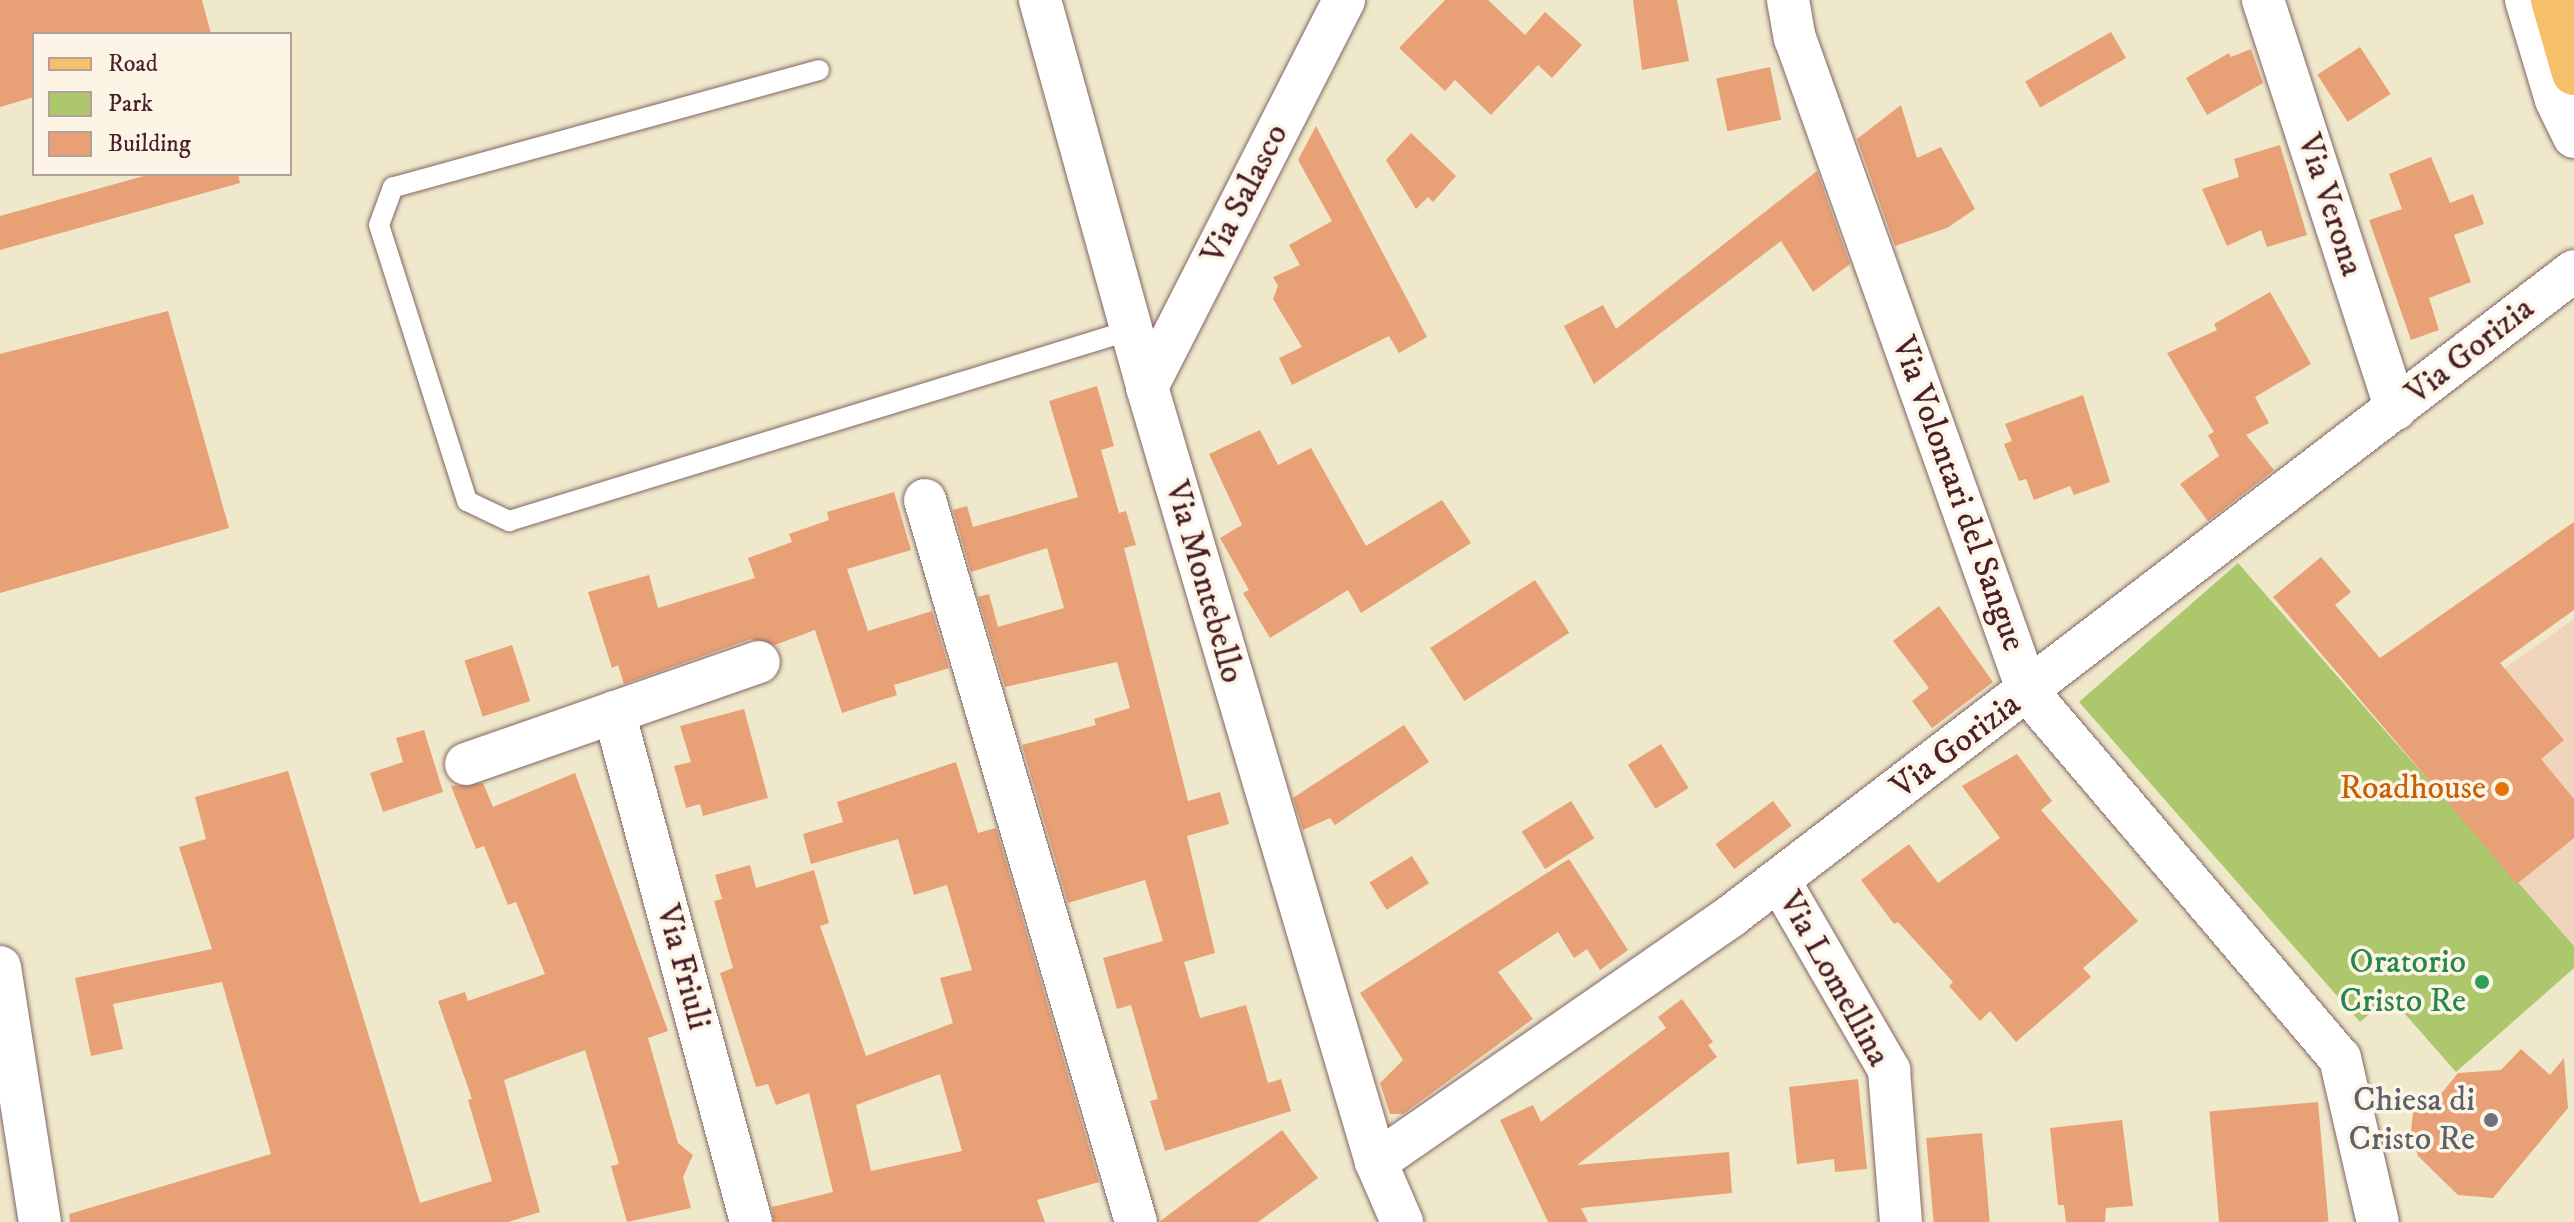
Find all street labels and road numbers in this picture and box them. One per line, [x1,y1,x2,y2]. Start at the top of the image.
street label: Via Salasco [1192,117,1298,271]
street label: Via Verona [2288,129,2372,281]
street label: Via Gorizia [2398,288,2542,414]
street label: Via Volontari del Sangue [1882,331,2034,657]
street label: Via Montebello [1156,476,1252,688]
street label: Via Gorizia [1883,684,2029,808]
street label: Via Lomellina [1769,884,1899,1074]
street label: Via Friuli [647,900,719,1034]

